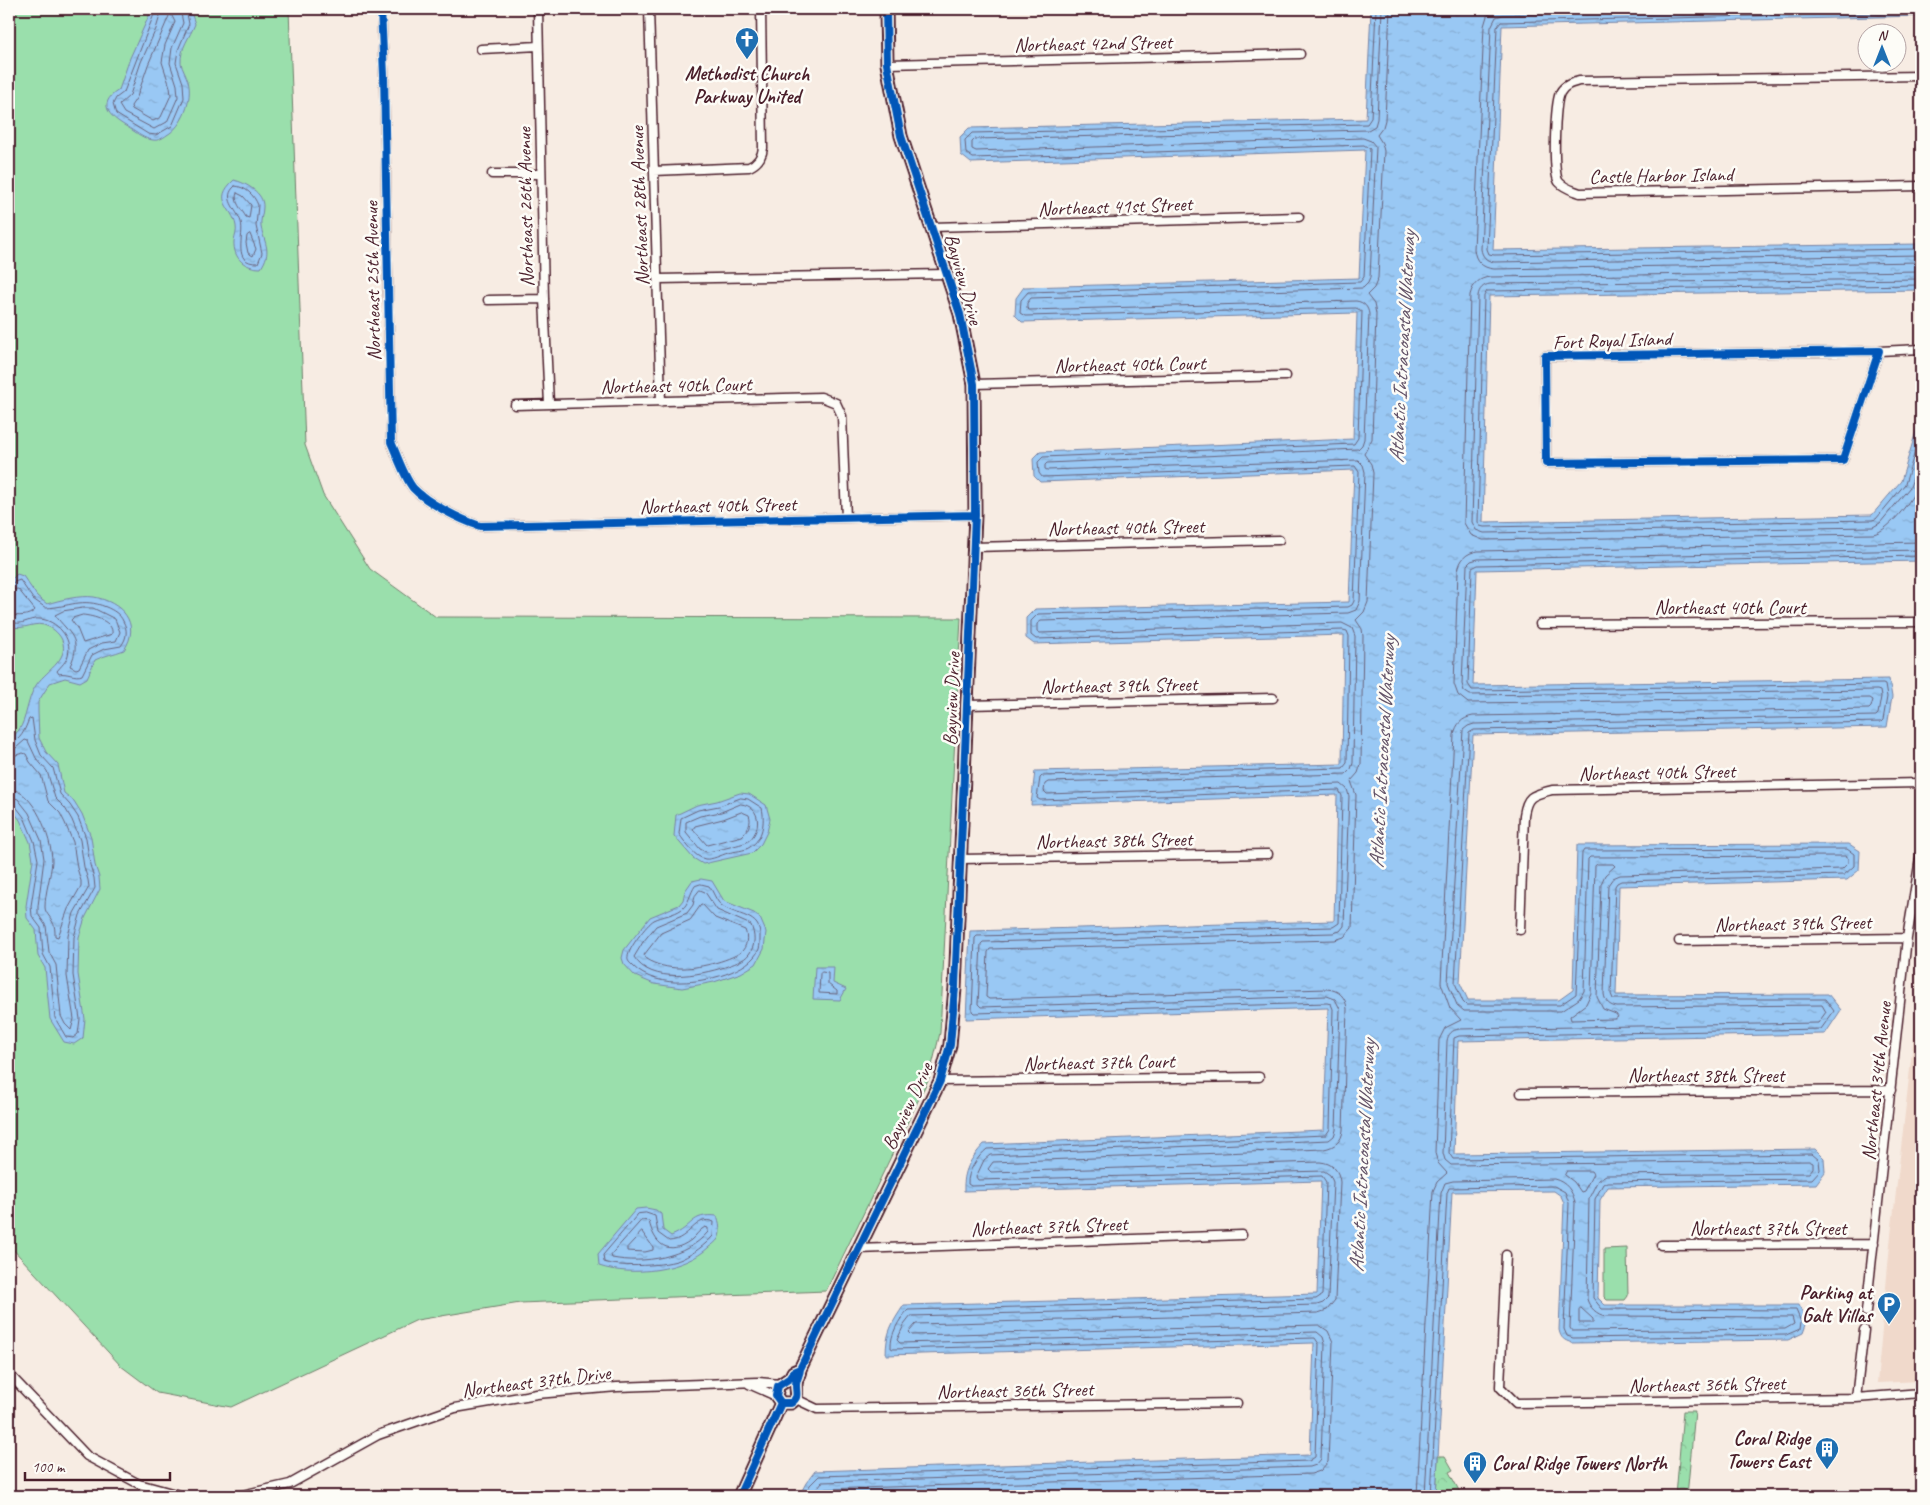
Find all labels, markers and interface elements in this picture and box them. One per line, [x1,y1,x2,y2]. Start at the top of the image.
north arrow [1858,22,1908,72]
church icon: Methodist Church Parkway United [734,26,760,60]
text: N [1878,27,1889,44]
street label: Northeast 42nd Street [1014,30,1174,57]
place label: Methodist Church Parkway United [685,61,810,109]
street label: Northeast 28th Avenue [624,124,655,286]
street label: Northeast 26th Avenue [512,126,539,287]
street label: Castle Harbor Island [1589,162,1736,189]
street label: Northeast 41st Street [1037,191,1195,222]
street label: Northeast 25th Avenue [359,200,386,361]
water label: Atlantic Intracoastal Waterway [1383,227,1421,464]
street label: Bayview Drive [939,231,989,329]
street label: Fort Royal Island [1552,326,1675,355]
street label: Northeast 40th Court [1054,351,1208,378]
street label: Northeast 40th Court [600,372,754,399]
street label: Northeast 40th Street [639,492,799,519]
street label: Northeast 40th Street [1047,514,1207,541]
street label: Northeast 40th Court [1654,595,1808,620]
water label: Atlantic Intracoastal Waterway [1363,632,1401,869]
street label: Bayview Drive [937,650,966,746]
street label: Northeast 39th Street [1040,672,1200,699]
street label: Northeast 40th Street [1578,759,1738,786]
street label: Northeast 38th Street [1035,827,1195,854]
street label: Northeast 39th Street [1714,910,1874,937]
street label: Northeast 34th Avenue [1856,999,1897,1162]
water label: Atlantic Intracoastal Waterway [1343,1036,1381,1273]
street label: Northeast 37th Court [1023,1049,1177,1076]
street label: Bayview Drive [876,1057,939,1154]
street label: Northeast 38th Street [1628,1063,1787,1088]
street label: Northeast 37th Street [970,1211,1130,1242]
street label: Northeast 37th Street [1690,1216,1849,1241]
place label: Parking at Galt Villas [1800,1280,1874,1328]
parking icon: Parking at Galt Villas [1876,1291,1902,1325]
street label: Northeast 37th Drive [460,1360,613,1403]
street label: Northeast 36th Street [1628,1371,1788,1398]
street label: Northeast 36th Street [936,1377,1096,1404]
place label: Coral Ridge Towers East [1727,1426,1812,1474]
building icon: Coral Ridge Towers East [1814,1436,1840,1470]
scale bar [25,1450,170,1482]
building icon: Coral Ridge Towers North [1462,1450,1488,1484]
place label: Coral Ridge Towers North [1492,1451,1668,1476]
text: 100 m [32,1458,66,1477]

